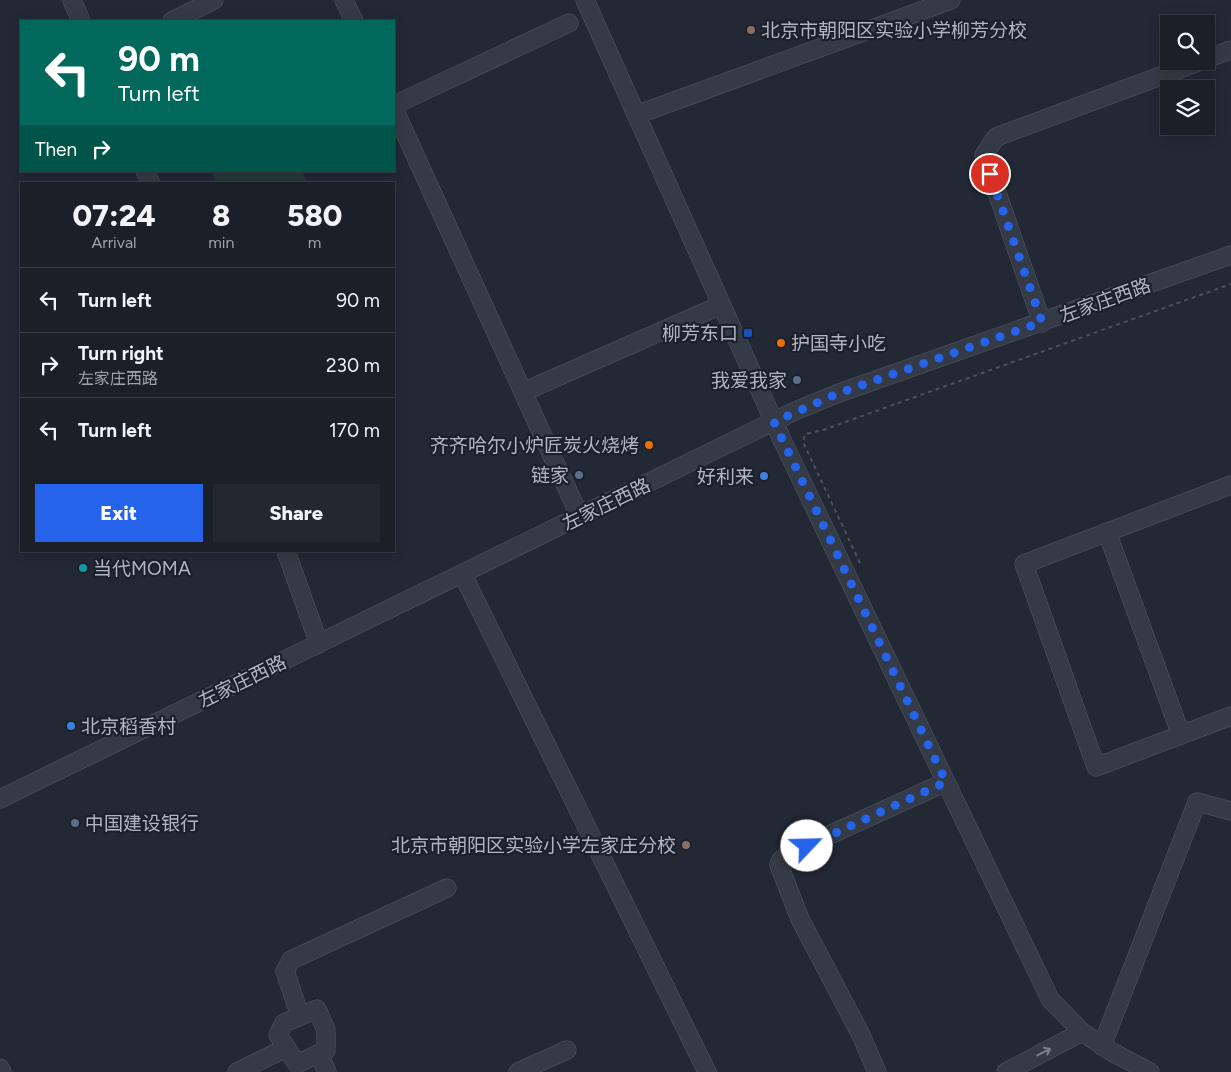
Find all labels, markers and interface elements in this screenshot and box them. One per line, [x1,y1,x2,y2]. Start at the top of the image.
map controls [1160,15,1215,135]
button: search [1160,15,1215,70]
place label: 北京市朝阳区实验小学柳芳分校 [761,19,1027,42]
marker: 北京市朝阳区实验小学柳芳分校 [745,24,757,36]
text: 90 m [118,38,200,80]
icon: left [35,40,100,105]
text: Turn left [118,80,200,107]
button: layers [1160,80,1215,135]
icon: right [87,135,115,163]
text: Then [35,138,77,161]
pin [969,153,1011,195]
icon: arrive [976,160,1004,188]
text: 07:24 [73,197,156,234]
text: 8 [212,197,230,234]
text: 580 [287,197,342,234]
text: Arrival [91,233,137,252]
text: min [208,233,234,252]
text: m [308,233,321,252]
street label: 左家庄西路 [1057,273,1154,328]
icon: left [35,286,63,314]
text: Turn left [78,289,152,312]
text: 90 m [336,289,380,312]
place label: 柳芳东口 [662,322,738,345]
marker: 柳芳东口 [742,327,754,339]
place label: 护国寺小吃 [791,332,886,355]
marker: 护国寺小吃 [775,337,787,349]
text: Turn right [78,342,164,365]
icon: right [35,351,63,379]
text: 230 m [326,354,380,377]
text: 左家庄西路 [78,369,158,388]
place label: 我爱我家 [711,369,787,392]
marker: 我爱我家 [791,374,803,386]
icon: left [35,416,63,444]
text: Turn left [78,419,152,442]
text: 170 m [329,419,380,442]
place label: 齐齐哈尔小炉匠炭火烧烤 [430,434,639,457]
marker: 齐齐哈尔小炉匠炭火烧烤 [643,439,655,451]
place label: 链家 [531,464,569,487]
place label: 好利来 [697,465,754,488]
marker: 链家 [573,469,585,481]
marker: 好利来 [758,470,770,482]
street label: 左家庄西路 [558,473,654,536]
button: Exit [35,484,203,542]
button: Share [213,484,380,542]
place label: 当代MOMA [93,557,191,580]
marker: 当代MOMA [77,562,89,574]
street label: 左家庄西路 [194,650,290,713]
place label: 北京稻香村 [81,715,176,738]
marker: 北京稻香村 [65,720,77,732]
place label: 中国建设银行 [85,812,199,835]
marker: 中国建设银行 [69,817,81,829]
position arrow [780,819,832,871]
place label: 北京市朝阳区实验小学左家庄分校 [391,834,676,857]
marker: 北京市朝阳区实验小学左家庄分校 [680,839,692,851]
one-way arrow [1036,1047,1051,1056]

